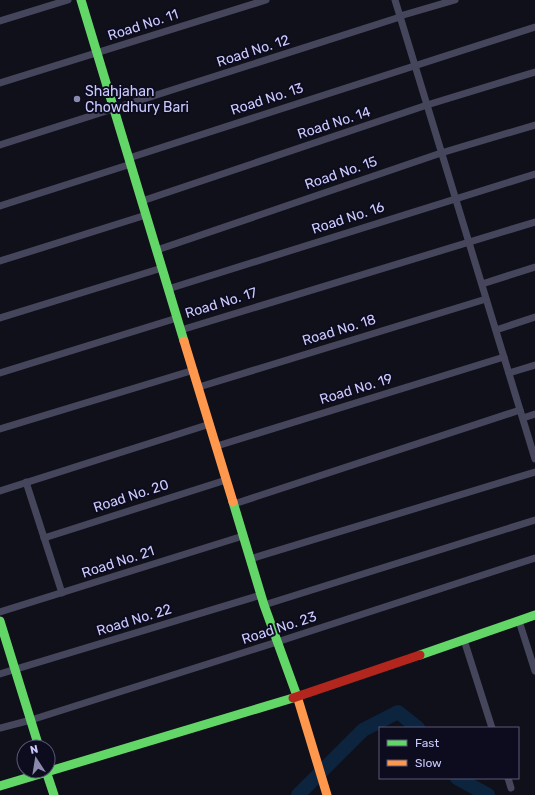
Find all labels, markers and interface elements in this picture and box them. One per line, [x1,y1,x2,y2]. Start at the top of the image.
street label: Road No. 11 [106,6,180,44]
street label: Road No. 12 [215,31,291,71]
street label: Road No. 13 [228,79,306,119]
place label: Shahjahan Chowdhury Bari [85,83,189,116]
marker: Shahjahan Chowdhury Bari [72,94,82,104]
street label: Road No. 14 [295,103,373,143]
street label: Road No. 15 [303,153,379,193]
street label: Road No. 16 [309,198,387,238]
street label: Road No. 17 [183,284,259,322]
street label: Road No. 18 [300,311,378,349]
street label: Road No. 19 [317,370,395,408]
street label: Road No. 20 [91,476,171,516]
street label: Road No. 21 [80,542,156,582]
street label: Road No. 22 [94,601,174,639]
street label: Road No. 23 [239,608,319,648]
legend [379,727,519,779]
text: Fast [415,736,439,750]
north arrow [16,739,56,779]
text: N [29,743,39,757]
text: Slow [415,756,442,770]

